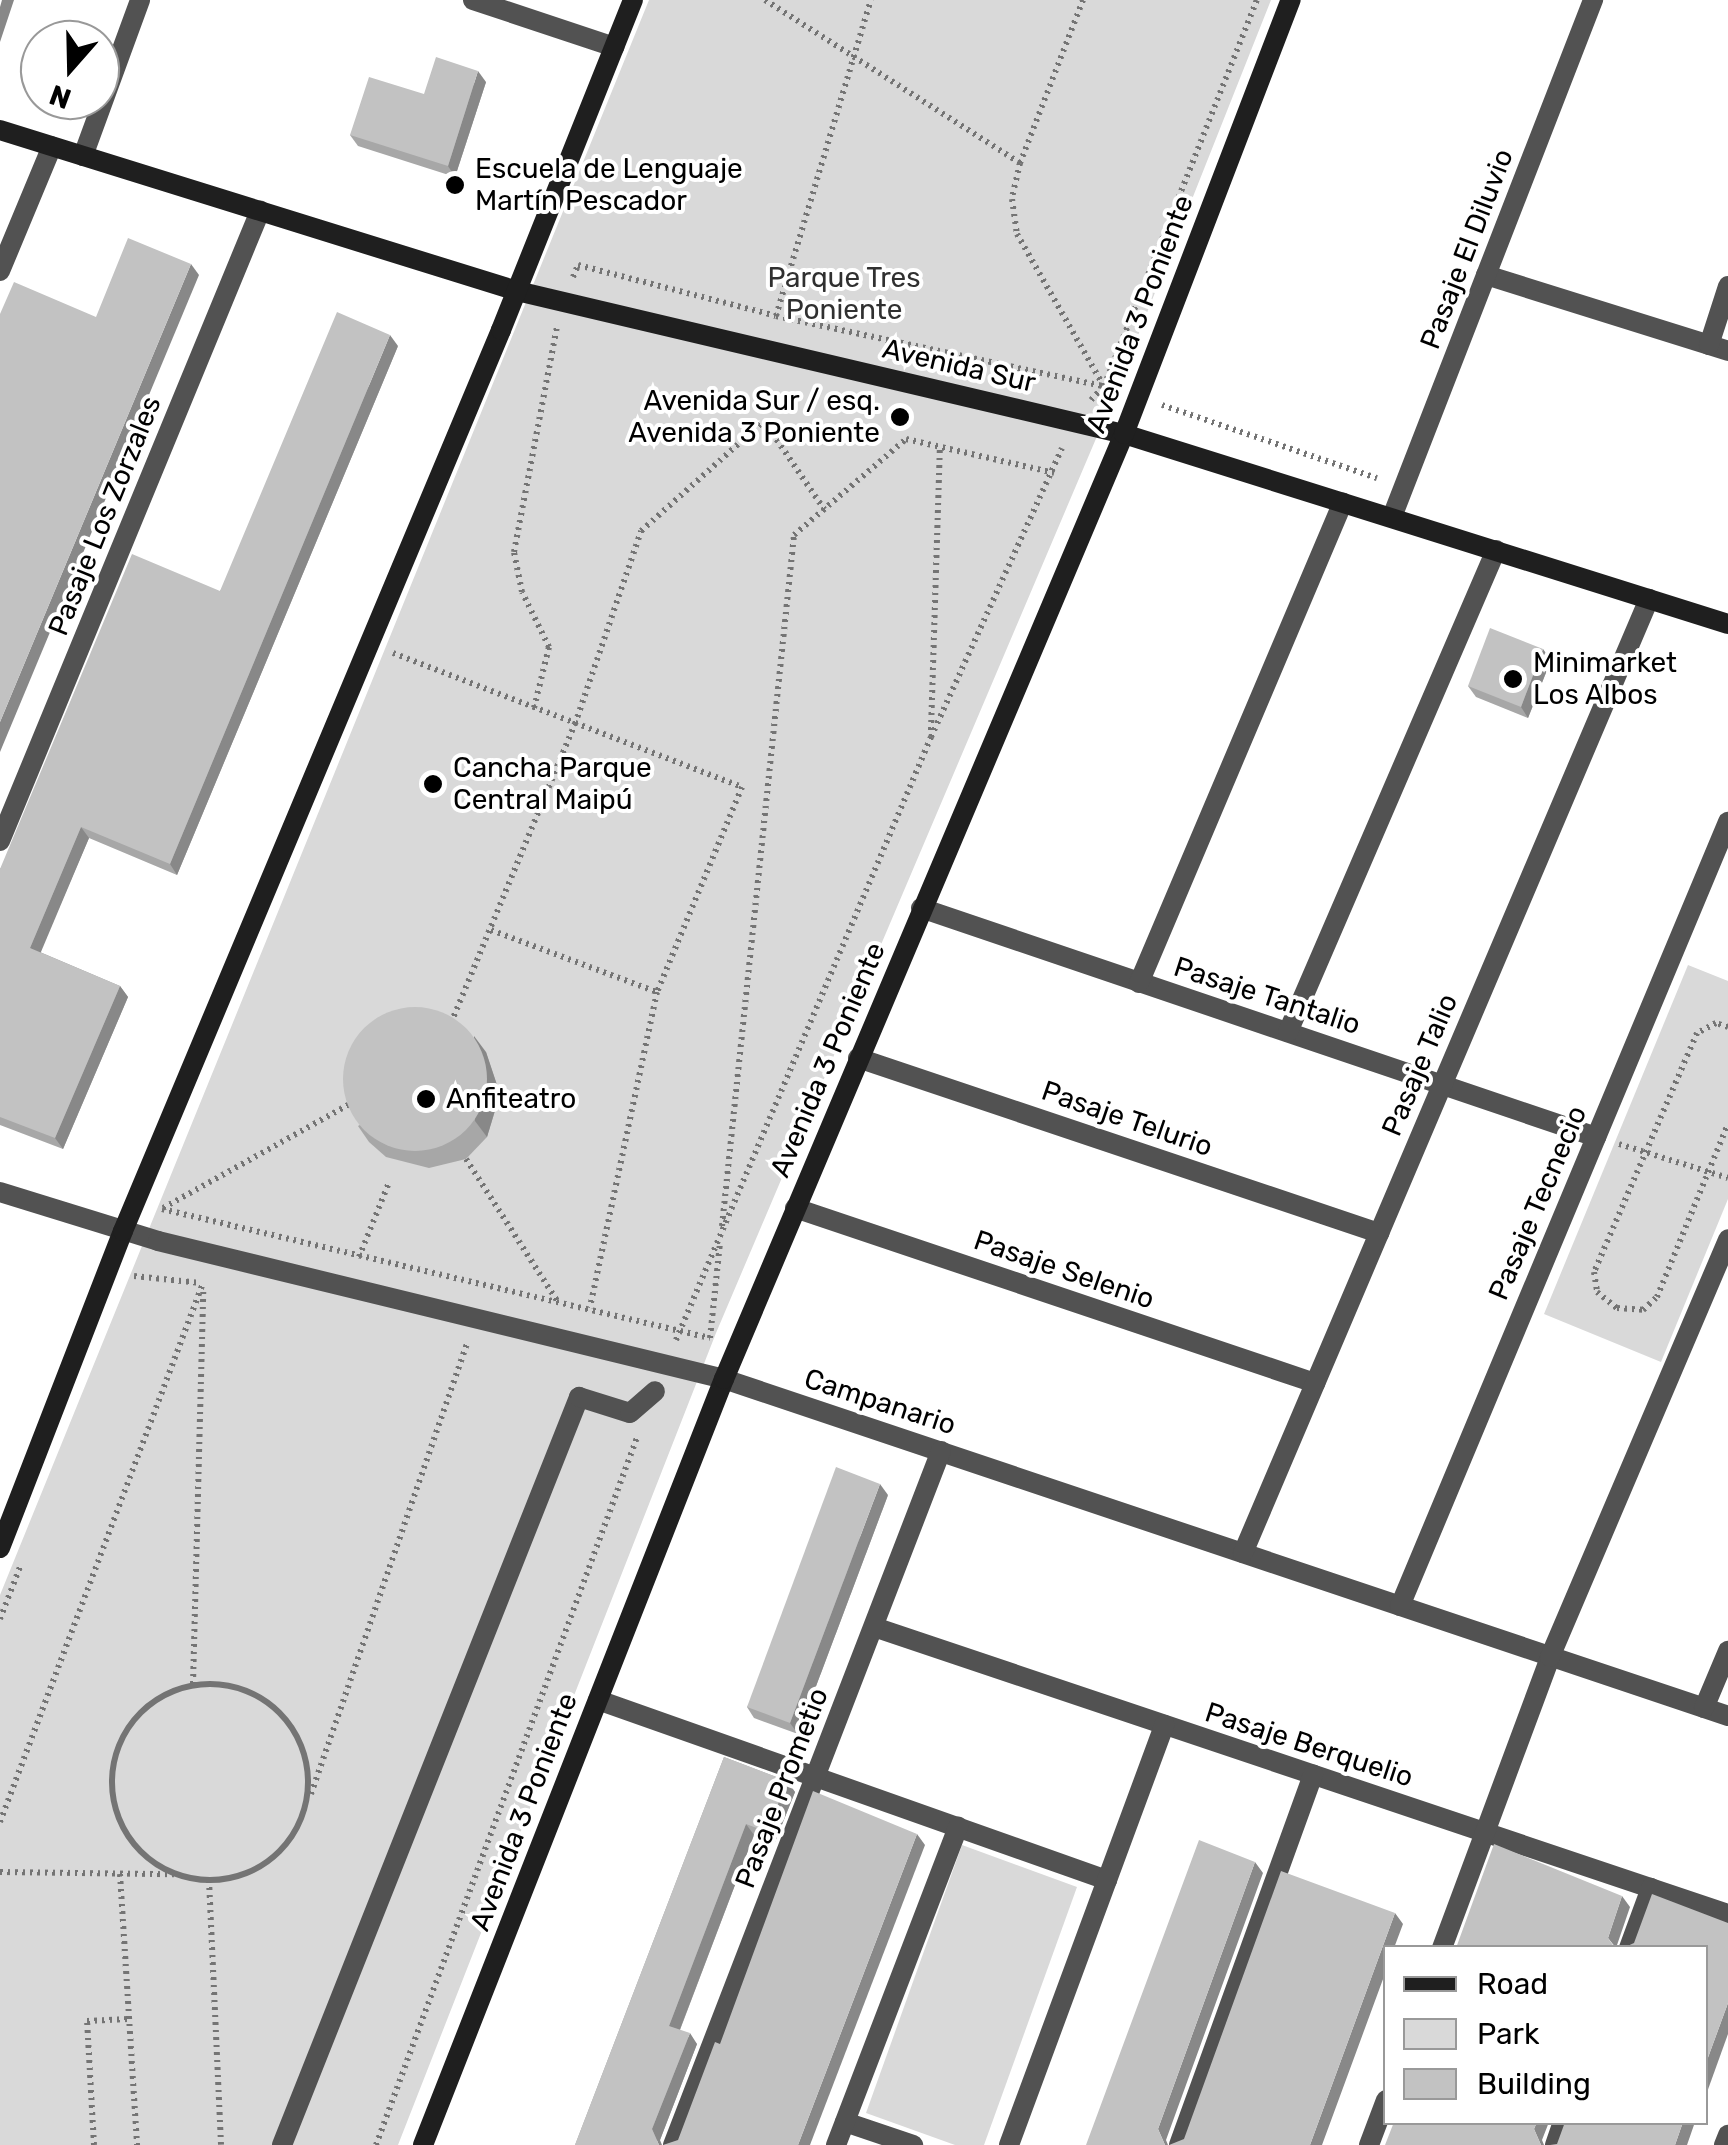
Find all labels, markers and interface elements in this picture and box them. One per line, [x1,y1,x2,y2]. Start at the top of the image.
north arrow [20,20,120,120]
text: N [45,78,75,116]
street label: Pasaje El Diluvio [1413,144,1521,354]
place label: Escuela de Lenguaje Martín Pescador [475,152,743,218]
marker: Escuela de Lenguaje Martín Pescador [444,174,466,196]
street label: Avenida 3 Poniente [1079,191,1201,437]
park label: Parque Tres Poniente [767,261,921,327]
street label: Avenida Sur [879,332,1039,400]
place label: Avenida Sur / esq. Avenida 3 Poniente [628,384,880,450]
street label: Pasaje Los Zorzales [42,391,168,641]
marker: Avenida Sur / esq. Avenida 3 Poniente [889,406,911,428]
place label: Minimarket Los Albos [1533,646,1677,712]
marker: Minimarket Los Albos [1502,668,1524,690]
place label: Cancha Parque Central Maipú [453,751,652,817]
marker: Cancha Parque Central Maipú [422,773,444,795]
street label: Avenida 3 Poniente [763,938,893,1182]
street label: Pasaje Tantalio [1169,950,1365,1042]
street label: Pasaje Talio [1375,989,1465,1141]
street label: Pasaje Telurio [1037,1074,1217,1164]
place label: Anfiteatro [446,1082,576,1116]
marker: Anfiteatro [415,1088,437,1110]
street label: Pasaje Tecnecio [1482,1100,1594,1306]
street label: Pasaje Selenio [970,1223,1158,1317]
street label: Campanario [800,1362,960,1442]
street label: Pasaje Prometio [728,1683,836,1893]
street label: Avenida 3 Poniente [463,1689,585,1935]
street label: Pasaje Berquelio [1201,1696,1417,1794]
legend [1383,1945,1708,2125]
text: Road [1477,1966,1548,2002]
text: Park [1477,2016,1539,2052]
text: Building [1477,2066,1591,2102]

